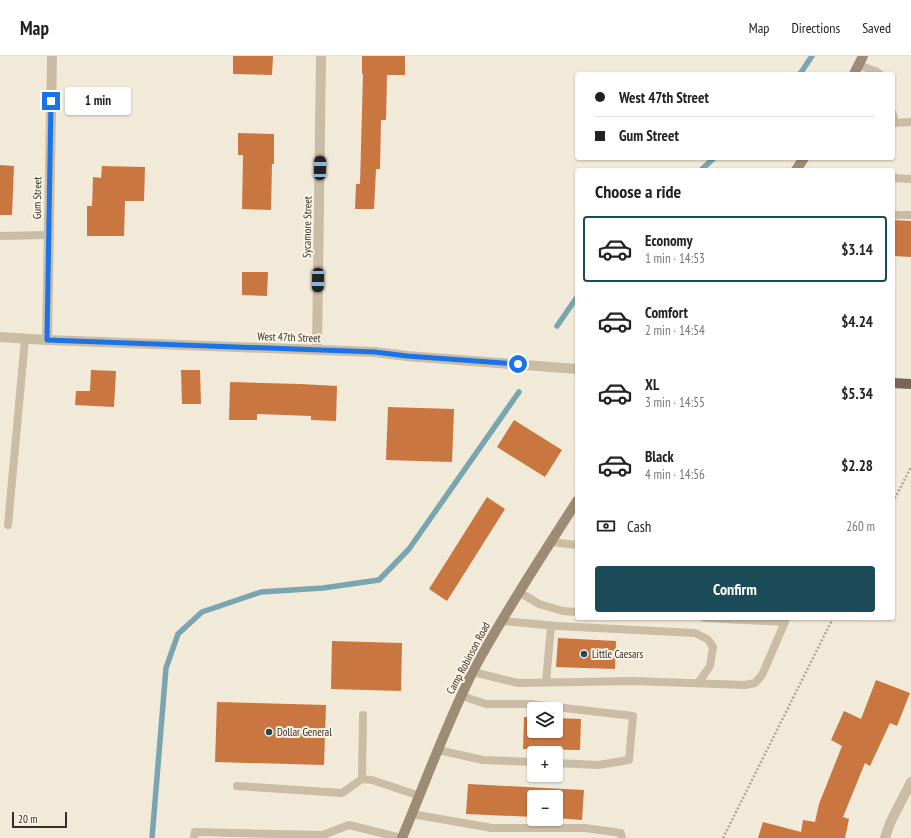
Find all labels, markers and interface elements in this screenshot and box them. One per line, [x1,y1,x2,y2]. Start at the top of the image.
text: Map [20,16,49,40]
text: Map [749,19,769,37]
text: Directions [791,19,840,37]
text: Saved [862,19,891,37]
callout: 1 min [65,87,131,115]
text: West 47th Street [619,88,709,107]
route end [42,92,60,110]
text: 1 min [85,92,111,109]
text: Gum Street [619,126,679,145]
car [314,156,326,180]
street label: Gum Street [30,177,44,219]
text: Choose a ride [595,180,681,203]
street label: Sycamore Street [299,196,315,258]
icon: car [597,231,633,267]
text: Economy [645,231,693,250]
text: $3.14 [841,240,873,259]
text: 1 min · 14:53 [645,250,705,267]
car [312,268,324,292]
icon: car [597,303,633,339]
text: Comfort [645,303,688,322]
text: $4.24 [841,312,873,331]
text: 2 min · 14:54 [645,322,705,339]
street label: West 47th Street [257,329,321,345]
route start [509,355,527,373]
icon: car [597,375,633,411]
text: XL [645,375,659,394]
text: $5.34 [841,384,873,403]
text: 3 min · 14:55 [645,394,705,411]
icon: car [597,447,633,483]
text: Black [645,447,674,466]
text: $2.28 [841,456,873,475]
text: 4 min · 14:56 [645,466,705,483]
icon: cash [595,515,617,537]
text: Cash [627,517,651,536]
text: 260 m [846,518,875,535]
button: Confirm [595,566,875,612]
street label: Camp Robinson Road [443,619,493,696]
place label: Little Caesars [592,647,643,661]
marker: Little Caesars [579,649,589,659]
map controls [527,702,563,826]
button: layers [527,702,563,738]
place label: Dollar General [277,725,332,739]
marker: Dollar General [264,727,274,737]
button: + [527,746,563,782]
button: − [527,790,563,826]
scale bar [12,810,67,829]
text: 20 m [18,812,37,826]

